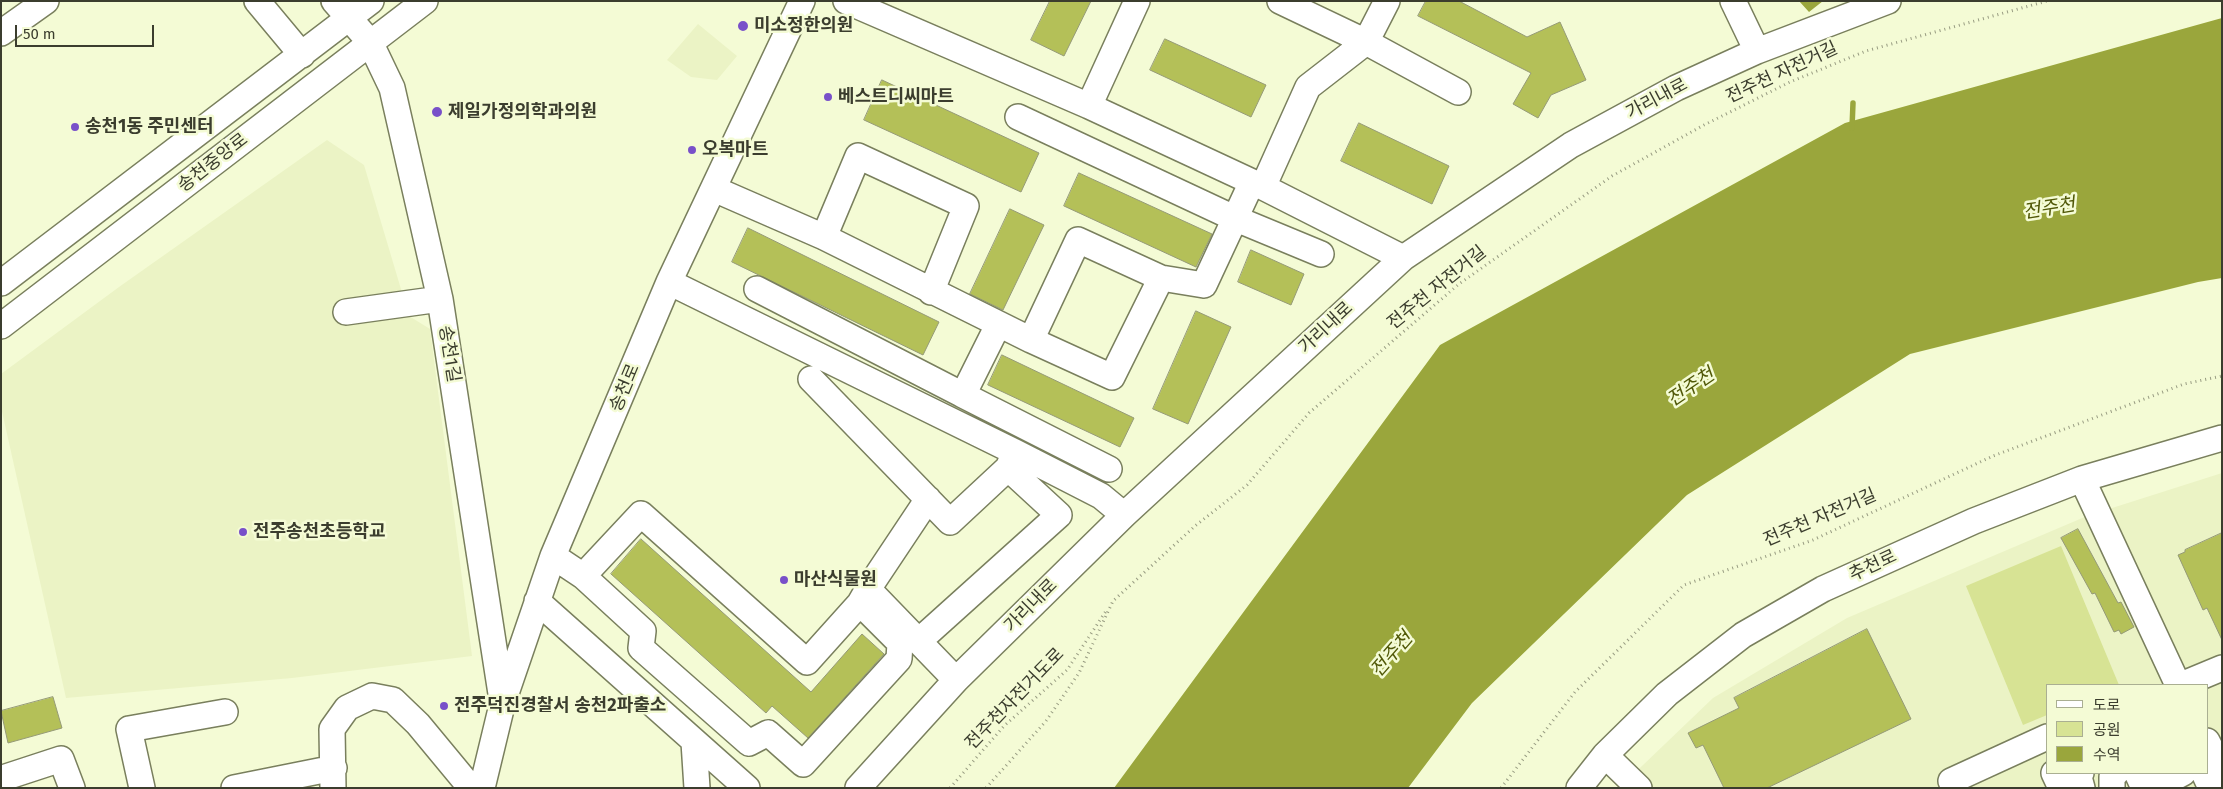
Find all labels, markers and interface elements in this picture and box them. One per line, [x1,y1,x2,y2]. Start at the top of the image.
scale bar [18,15,156,47]
place label: 미소정한의원 [754,15,853,37]
marker: 미소정한의원 [736,19,750,33]
text: 50 m [23,25,56,43]
street label: 전주천 자전거길 [1723,38,1841,108]
street label: 가리내로 [1623,74,1691,124]
place label: 베스트디씨마트 [838,86,954,108]
marker: 베스트디씨마트 [822,91,834,103]
place label: 제일가정의학과의원 [448,101,597,123]
marker: 제일가정의학과의원 [430,105,444,119]
place label: 송천1동 주민센터 [85,116,214,138]
marker: 송천1동 주민센터 [69,121,81,133]
street label: 송천중앙로 [174,129,252,197]
place label: 오복마트 [702,139,768,161]
marker: 오복마트 [686,144,698,156]
water label: 전주천 [2021,194,2077,224]
street label: 전주천 자전거길 [1383,242,1491,334]
street label: 가리내로 [1294,298,1358,358]
street label: 송천1길 [434,324,464,384]
street label: 송천로 [605,361,645,415]
water label: 전주천 [1663,364,1719,412]
street label: 전주천 자전거길 [1760,484,1880,552]
place label: 전주송천초등학교 [253,521,385,543]
marker: 전주송천초등학교 [237,526,249,538]
street label: 추천로 [1846,546,1900,586]
place label: 마산식물원 [794,569,877,591]
marker: 마산식물원 [778,574,790,586]
street label: 가리내로 [1000,575,1062,637]
water label: 전주천 [1366,628,1418,682]
street label: 전주천자전거도로 [961,644,1069,754]
legend [2046,684,2208,774]
place label: 전주덕진경찰서 송천2파출소 [454,695,666,717]
text: 도로 [2093,696,2121,714]
marker: 전주덕진경찰서 송천2파출소 [438,700,450,712]
text: 공원 [2093,721,2121,739]
text: 수역 [2093,746,2121,764]

